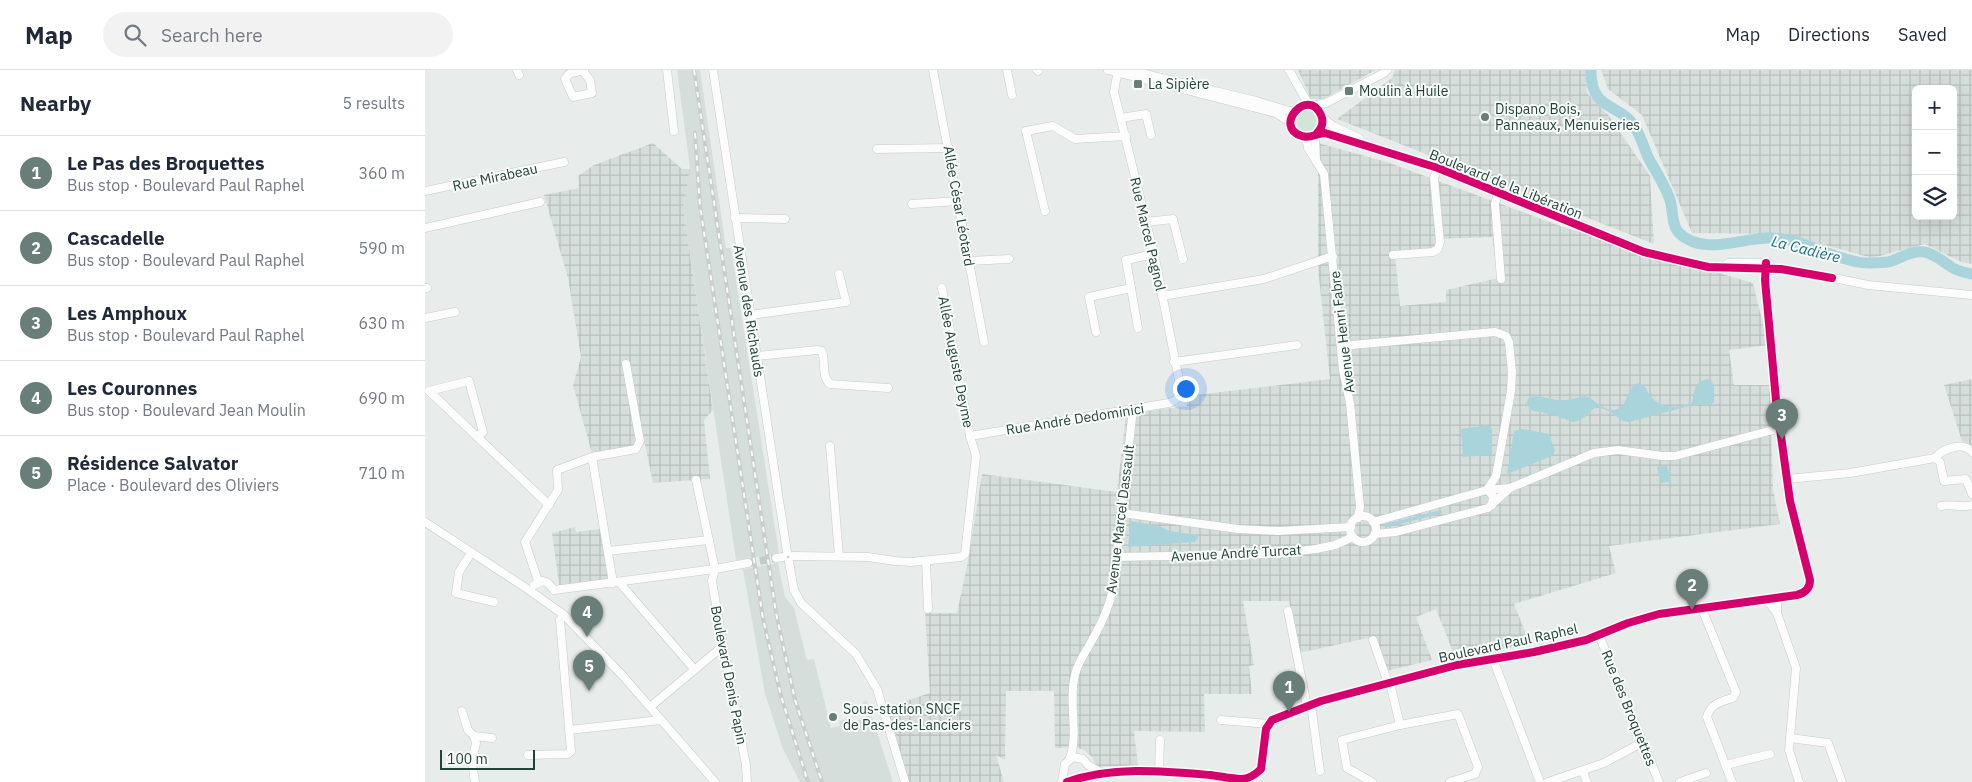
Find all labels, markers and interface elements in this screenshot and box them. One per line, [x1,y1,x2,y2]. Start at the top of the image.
search box [103,12,453,57]
text: Map [25,19,73,51]
icon: search [121,21,149,49]
text: Search here [161,23,263,47]
text: Map [1725,23,1760,46]
text: Directions [1788,23,1870,46]
text: Saved [1898,23,1947,46]
place label: La Sipière [1148,75,1210,93]
marker: La Sipière [1132,78,1144,90]
place label: Moulin à Huile [1359,82,1449,100]
marker: Moulin à Huile [1343,85,1355,97]
map controls [1912,85,1957,220]
button: + [1912,85,1957,130]
text: Nearby [20,89,91,117]
text: 5 results [342,93,405,113]
place label: Dispano Bois, Panneaux, Menuiseries [1495,100,1640,134]
marker: Dispano Bois, Panneaux, Menuiseries [1479,111,1491,123]
button: − [1912,130,1957,175]
street label: Allée César Léotard [940,144,978,268]
street label: Boulevard de la Libération [1427,145,1585,223]
text: Le Pas des Broquettes [67,151,265,175]
street label: Rue Mirabeau [451,159,539,195]
text: 1 [31,163,41,183]
text: 360 m [358,163,405,183]
text: Bus stop · Boulevard Paul Raphel [67,175,304,195]
street label: Rue Marcel Pagnol [1126,175,1170,293]
button: layers [1912,175,1957,220]
text: Cascadelle [67,226,165,250]
water label: La Cadière [1770,231,1843,267]
text: 2 [31,238,41,258]
text: 590 m [358,238,405,258]
street label: Avenue des Richauds [730,244,768,379]
text: Bus stop · Boulevard Paul Raphel [67,250,304,270]
street label: Avenue Henri Fabre [1326,269,1358,394]
street label: Allée Auguste Deyme [934,295,978,430]
text: Les Amphoux [67,301,187,325]
text: 3 [31,313,41,333]
text: 630 m [358,313,405,333]
text: Bus stop · Boulevard Paul Raphel [67,325,304,345]
text: Les Couronnes [67,376,197,400]
your location [1173,376,1199,402]
text: 4 [31,388,41,408]
text: 690 m [358,388,405,408]
street label: Rue André Dedominici [1005,399,1145,439]
pin: 3 [1766,399,1798,440]
text: Bus stop · Boulevard Jean Moulin [67,400,306,420]
street label: Avenue Marcel Dassault [1102,443,1138,595]
text: Résidence Salvator [67,451,238,475]
text: 5 [31,463,41,483]
text: 710 m [358,463,405,483]
text: Place · Boulevard des Oliviers [67,475,279,495]
street label: Avenue André Turcat [1170,541,1302,565]
pin: 2 [1676,569,1708,610]
pin: 4 [571,596,603,637]
street label: Boulevard Denis Papin [707,604,751,746]
street label: Boulevard Paul Raphel [1437,619,1579,667]
street label: Rue des Broquettes [1597,647,1661,769]
pin: 5 [573,650,605,691]
pin: 1 [1273,671,1305,712]
place label: Sous-station SNCF de Pas-des-Lanciers [843,700,971,734]
marker: Sous-station SNCF de Pas-des-Lanciers [827,711,839,723]
scale bar [440,747,535,770]
text: 100 m [447,750,488,768]

